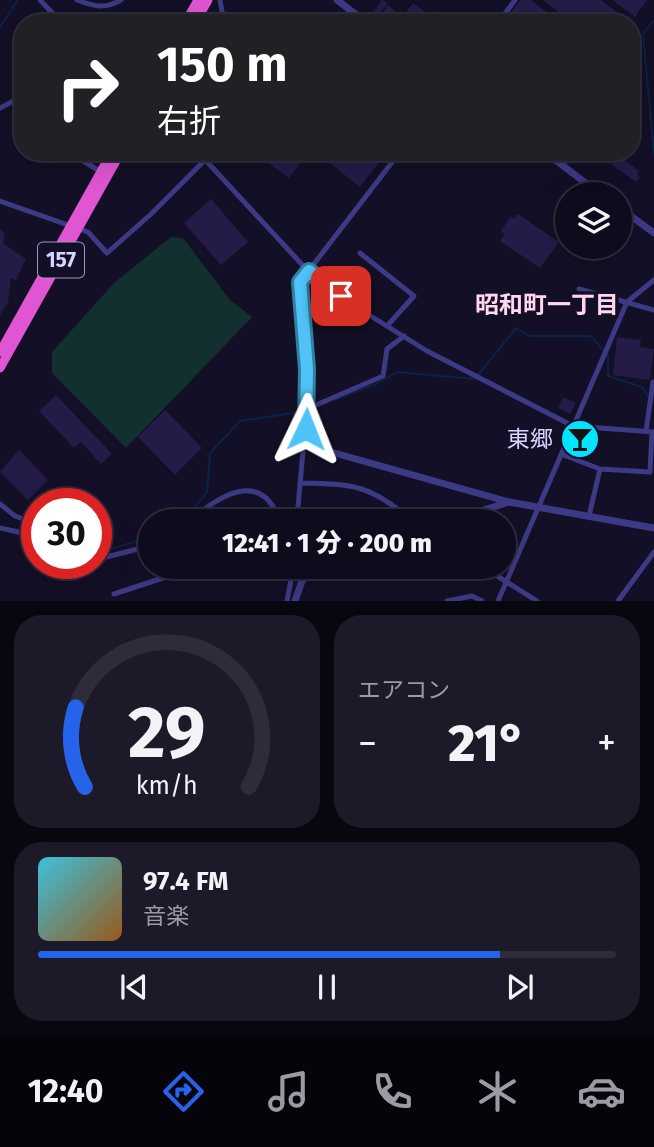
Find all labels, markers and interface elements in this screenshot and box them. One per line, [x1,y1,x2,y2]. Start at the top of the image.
text: 150 m [157,35,288,94]
icon: right [42,42,133,133]
text: 右折 [157,102,221,140]
map controls [555,182,632,259]
button: layers [555,182,632,259]
road number: 157 [38,243,84,278]
pin [311,266,371,326]
icon: arrive [322,277,360,315]
district label: 昭和町一丁目 [475,291,619,319]
position arrow [269,392,343,466]
bar icon: 東郷 [559,418,601,460]
place label: 東郷 [507,425,553,453]
speed limit sign: 30 [21,488,112,579]
text: 12:41 · 1 分 · 200 m [222,528,432,559]
text: エアコン [358,676,450,704]
text: 29 [128,690,206,777]
text: 21° [448,712,526,775]
text: − [358,720,377,766]
text: + [597,720,616,766]
text: km/h [136,771,198,801]
text: 97.4 FM [143,866,228,897]
text: 音楽 [143,902,189,930]
icon: previous [115,968,153,1006]
icon: pause [308,968,346,1006]
icon: next [501,968,539,1006]
icon: directions [159,1067,208,1116]
icon: music [264,1067,313,1116]
icon: phone [368,1067,417,1116]
icon: climate [473,1067,522,1116]
icon: car [577,1067,626,1116]
text: 12:40 [28,1072,103,1110]

